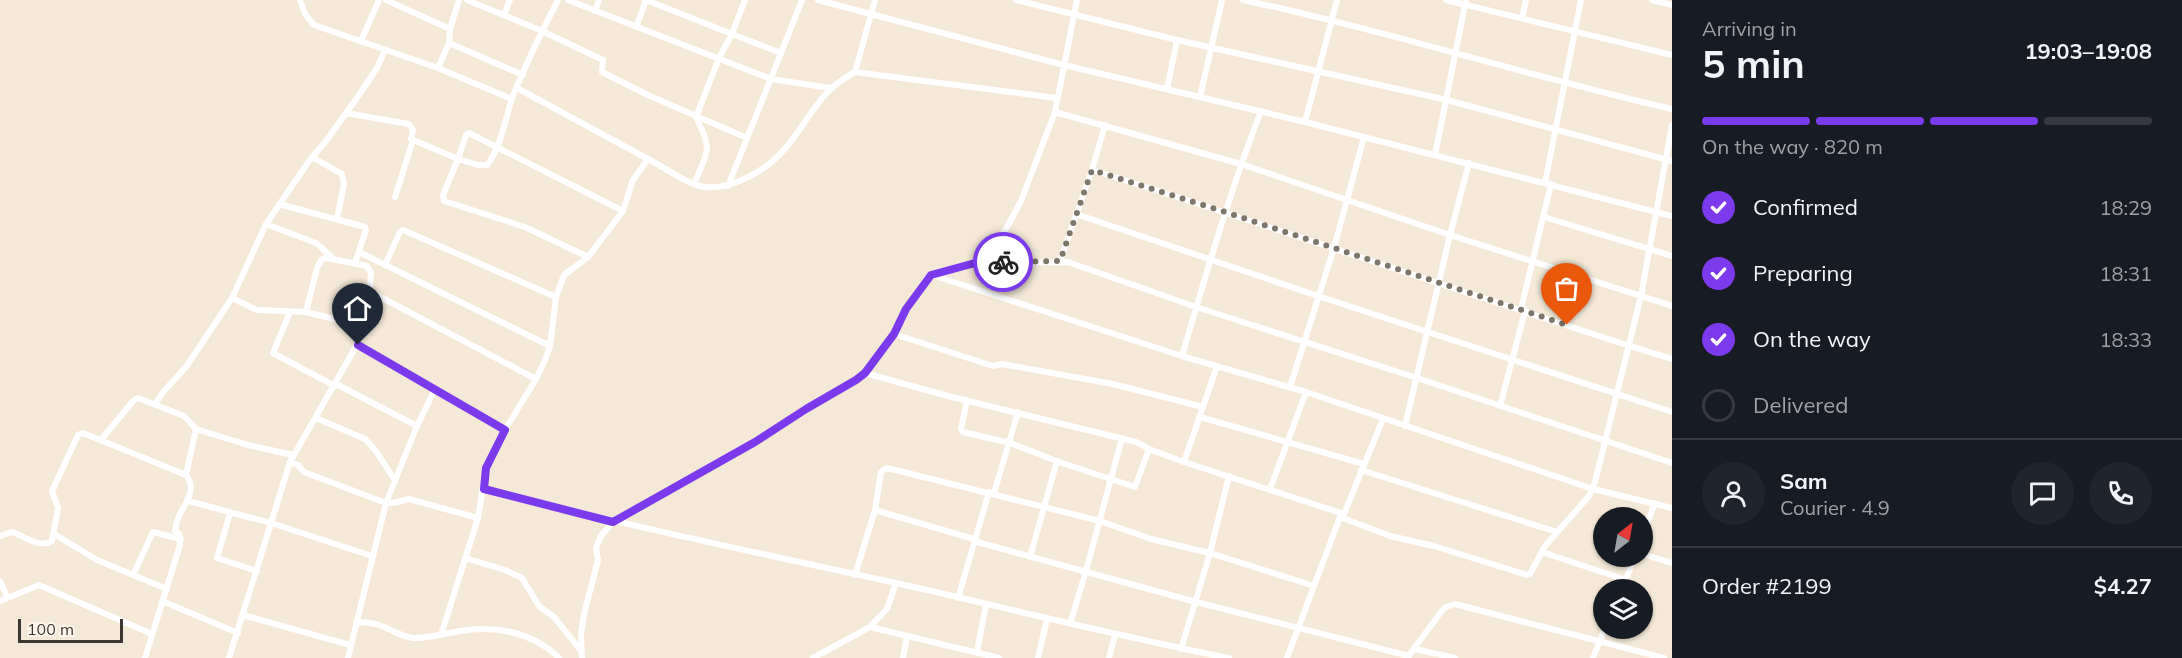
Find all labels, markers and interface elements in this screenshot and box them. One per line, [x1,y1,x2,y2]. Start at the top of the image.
text: Arriving in [1702,16,1797,41]
text: 19:03–19:08 [2024,37,2152,65]
text: 5 min [1702,39,1805,88]
text: On the way · 820 m [1702,134,1883,159]
icon: check [1702,191,1735,224]
text: Confirmed [1753,193,1858,221]
text: 18:29 [2099,195,2152,220]
courier [973,232,1033,292]
icon: bike [987,246,1020,279]
icon: check [1702,257,1735,290]
text: Preparing [1753,259,1853,287]
text: 18:31 [2099,261,2152,286]
pin [1541,263,1592,325]
icon: bag [1550,272,1583,305]
pin [332,283,383,345]
icon: home [341,292,374,325]
icon: check [1702,323,1735,356]
text: On the way [1753,325,1871,353]
text: 18:33 [2099,327,2152,352]
text: Delivered [1753,391,1848,419]
button: person [1702,462,1765,525]
button: chat [2011,462,2074,525]
button: phone [2089,462,2152,525]
text: Sam [1780,467,1828,495]
text: Courier · 4.9 [1780,495,1890,520]
north arrow [1593,507,1653,567]
map controls [1593,507,1653,639]
text: Order #2199 [1702,572,1832,600]
text: $4.27 [2094,572,2152,600]
button: layers [1593,579,1653,639]
scale bar [18,616,123,644]
text: 100 m [27,619,74,639]

